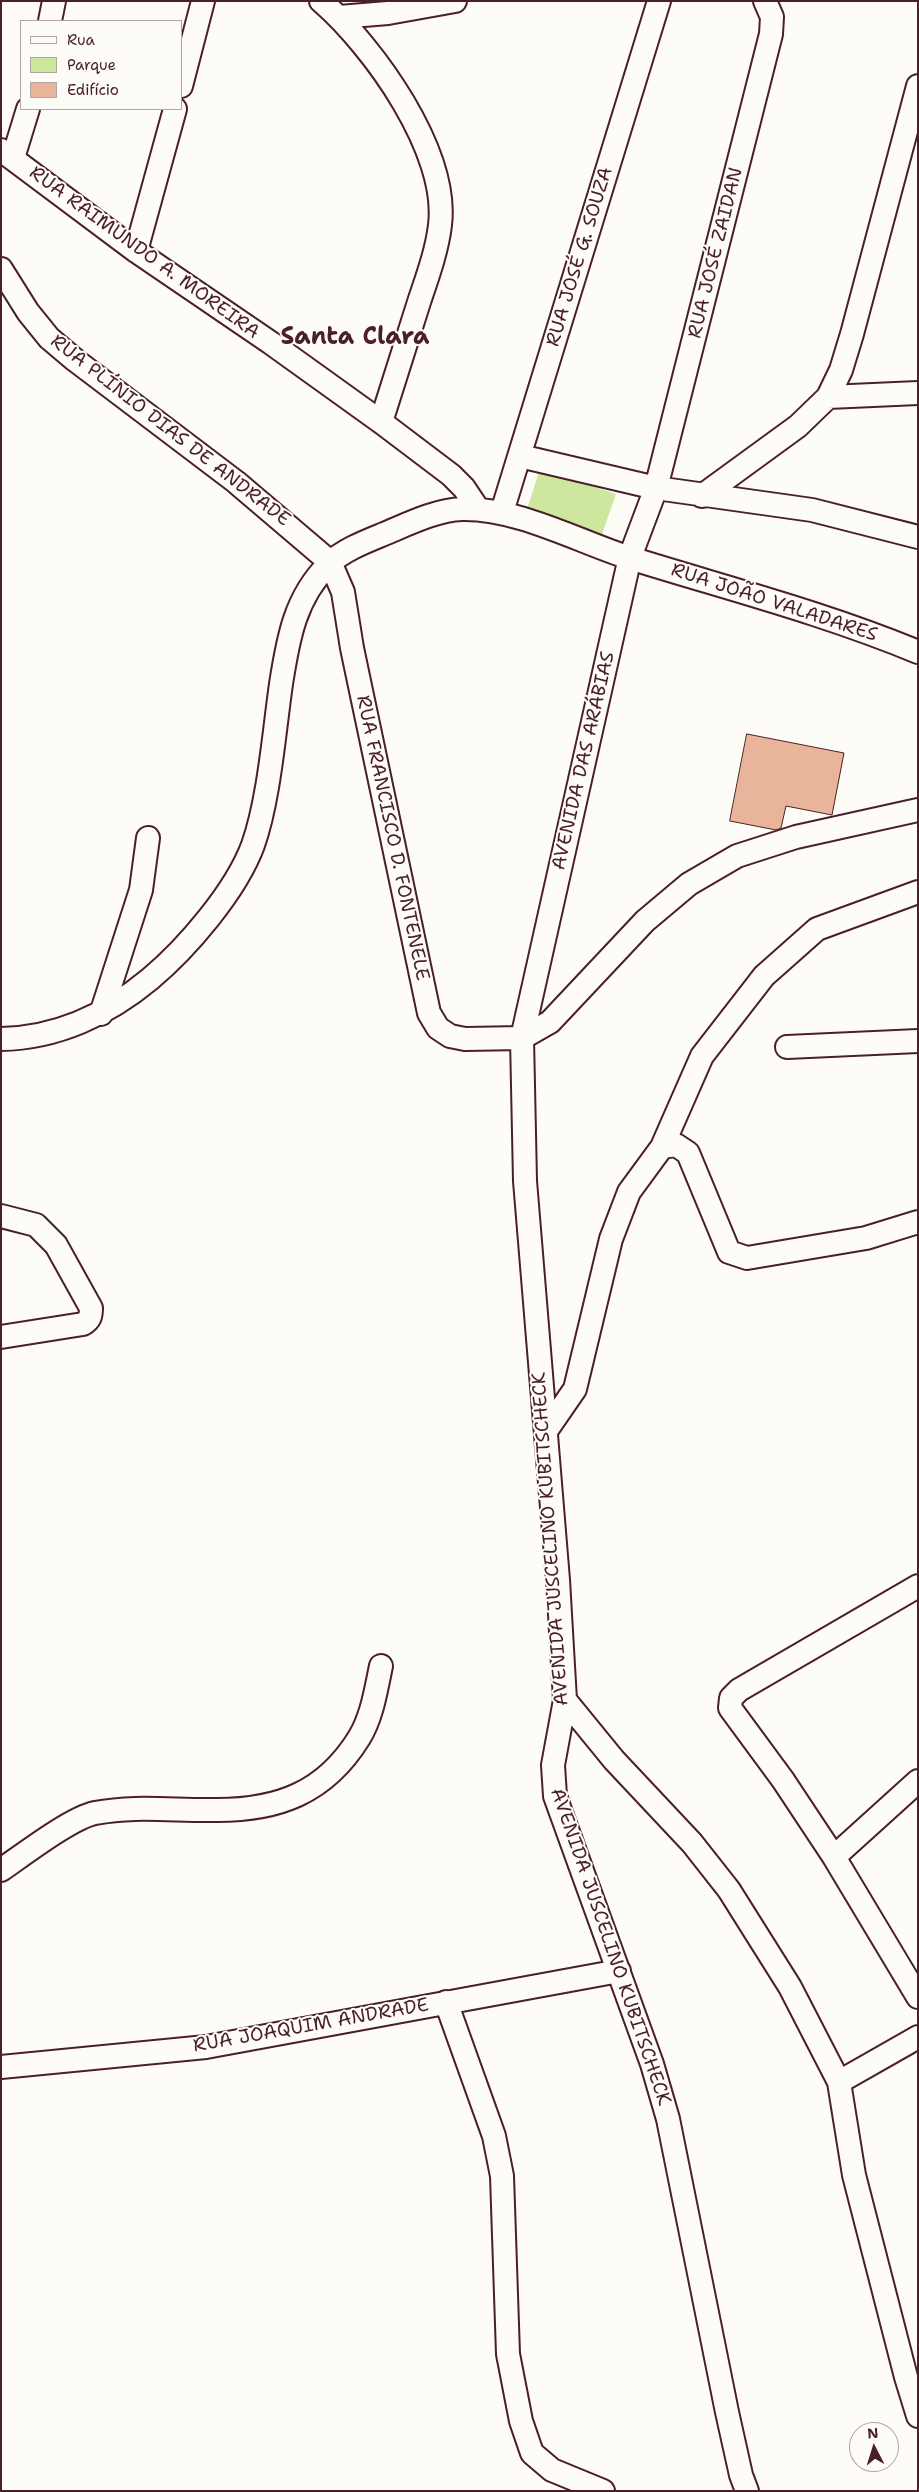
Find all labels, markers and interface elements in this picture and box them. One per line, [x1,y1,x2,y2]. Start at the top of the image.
legend [20,20,182,110]
text: Rua [67,30,95,50]
text: Parque [67,55,116,75]
text: Edifício [67,80,119,100]
street label: RUA RAIMUNDO A. MOREIRA [24,162,264,344]
street label: RUA JOSÉ G. SOUZA [542,165,618,349]
street label: RUA JOSÉ ZAIDAN [684,165,748,341]
district label: Santa Clara [281,324,429,352]
street label: RUA PLÍNIO DIAS DE ANDRADE [46,330,294,532]
street label: RUA JOÃO VALADARES [668,559,880,647]
street label: AVENIDA DAS ARÁBIAS [548,650,620,872]
street label: RUA FRANCISCO D. FONTENELE [351,693,433,983]
street label: AVENIDA JUSCELINO KUBITSCHECK [528,1371,574,1707]
street label: AVENIDA JUSCELINO KUBITSCHECK [545,1785,675,2109]
street label: RUA JOAQUIM ANDRADE [192,1994,430,2058]
north arrow [849,2422,899,2472]
text: N [866,2424,879,2443]

